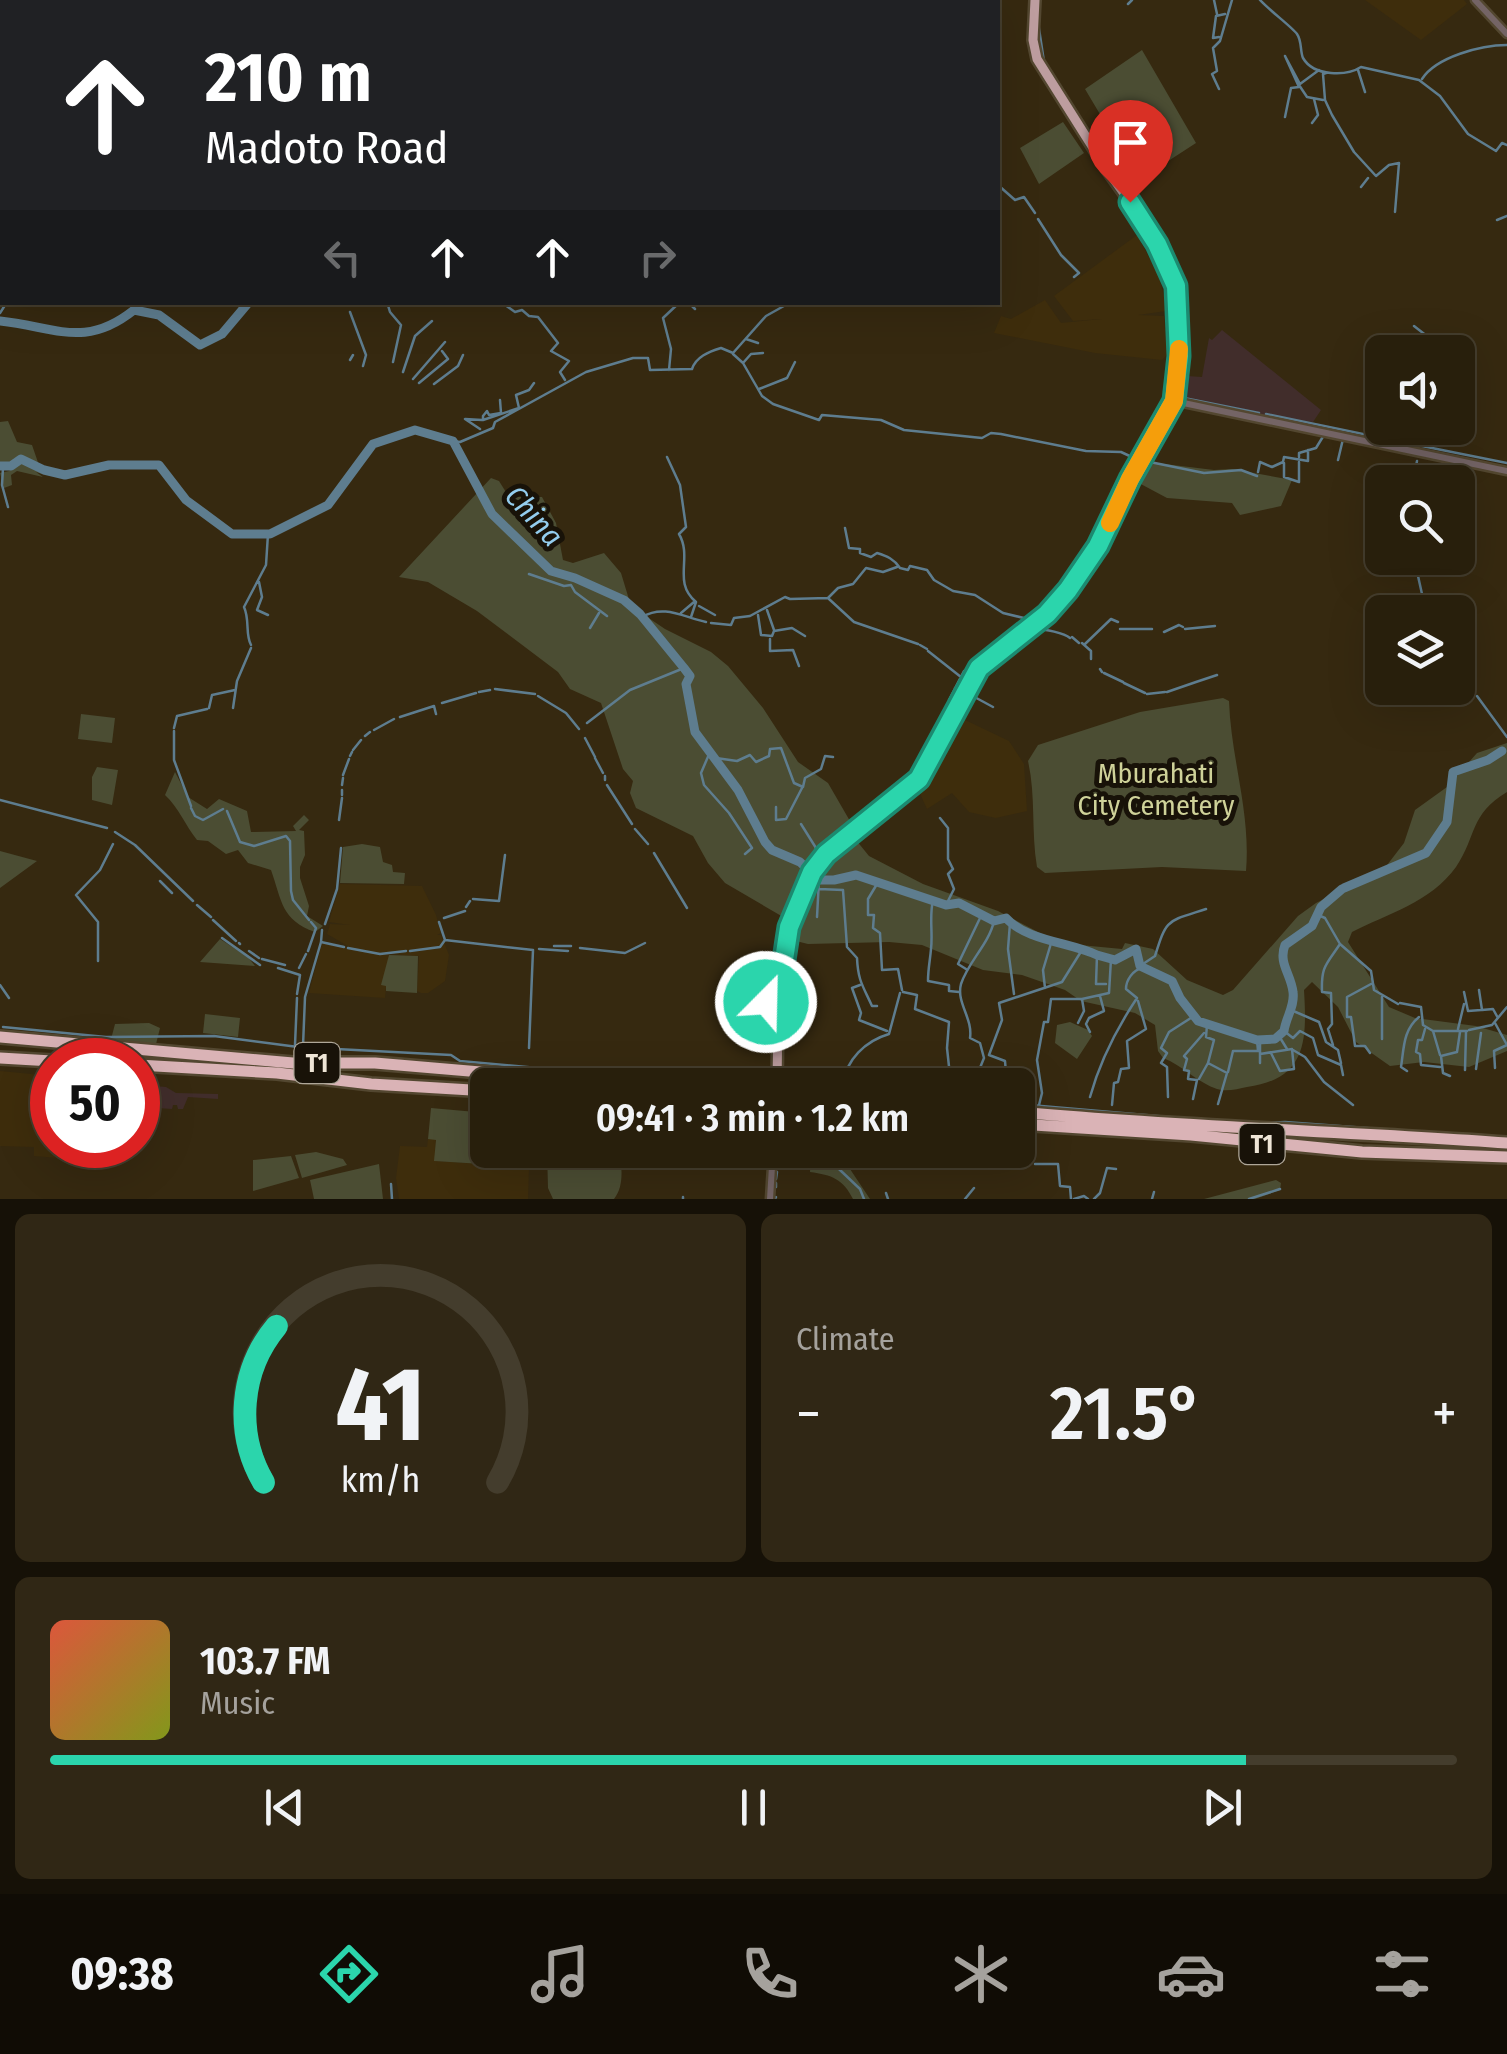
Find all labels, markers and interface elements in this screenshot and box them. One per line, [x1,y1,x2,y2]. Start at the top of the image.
text: 210 m [205,36,372,120]
icon: ahead [40,40,170,170]
pin [1088,100,1173,203]
icon: arrive [1103,115,1158,170]
text: Madoto Road [205,121,448,175]
icon: left [315,230,370,285]
icon: ahead [420,230,475,285]
icon: ahead [525,230,580,285]
icon: right [630,230,685,285]
map controls [1365,335,1475,705]
button: sound [1365,335,1475,445]
button: search [1365,465,1475,575]
water label: China [497,478,571,554]
button: layers [1365,595,1475,705]
park label: Mburahati City Cemetery [1077,757,1235,822]
position arrow [714,950,818,1054]
speed limit sign: 50 [30,1038,160,1168]
road number: T1 [294,1043,340,1083]
text: 09:41 · 3 min · 1.2 km [596,1095,909,1141]
road number: T1 [1240,1124,1284,1164]
text: Climate [796,1320,895,1358]
text: 41 [335,1343,426,1468]
text: 21.5° [1050,1369,1203,1459]
text: − [796,1381,821,1447]
text: + [1432,1381,1457,1447]
text: km/h [341,1459,420,1501]
text: 103.7 FM [200,1638,330,1684]
text: Music [200,1684,275,1722]
icon: previous [257,1780,312,1835]
icon: pause [726,1780,781,1835]
icon: next [1195,1780,1250,1835]
icon: directions [314,1939,384,2009]
icon: music [525,1939,595,2009]
icon: phone [735,1939,805,2009]
icon: climate [946,1939,1016,2009]
icon: car [1156,1939,1226,2009]
icon: filters [1367,1939,1437,2009]
text: 09:38 [70,1947,174,2001]

